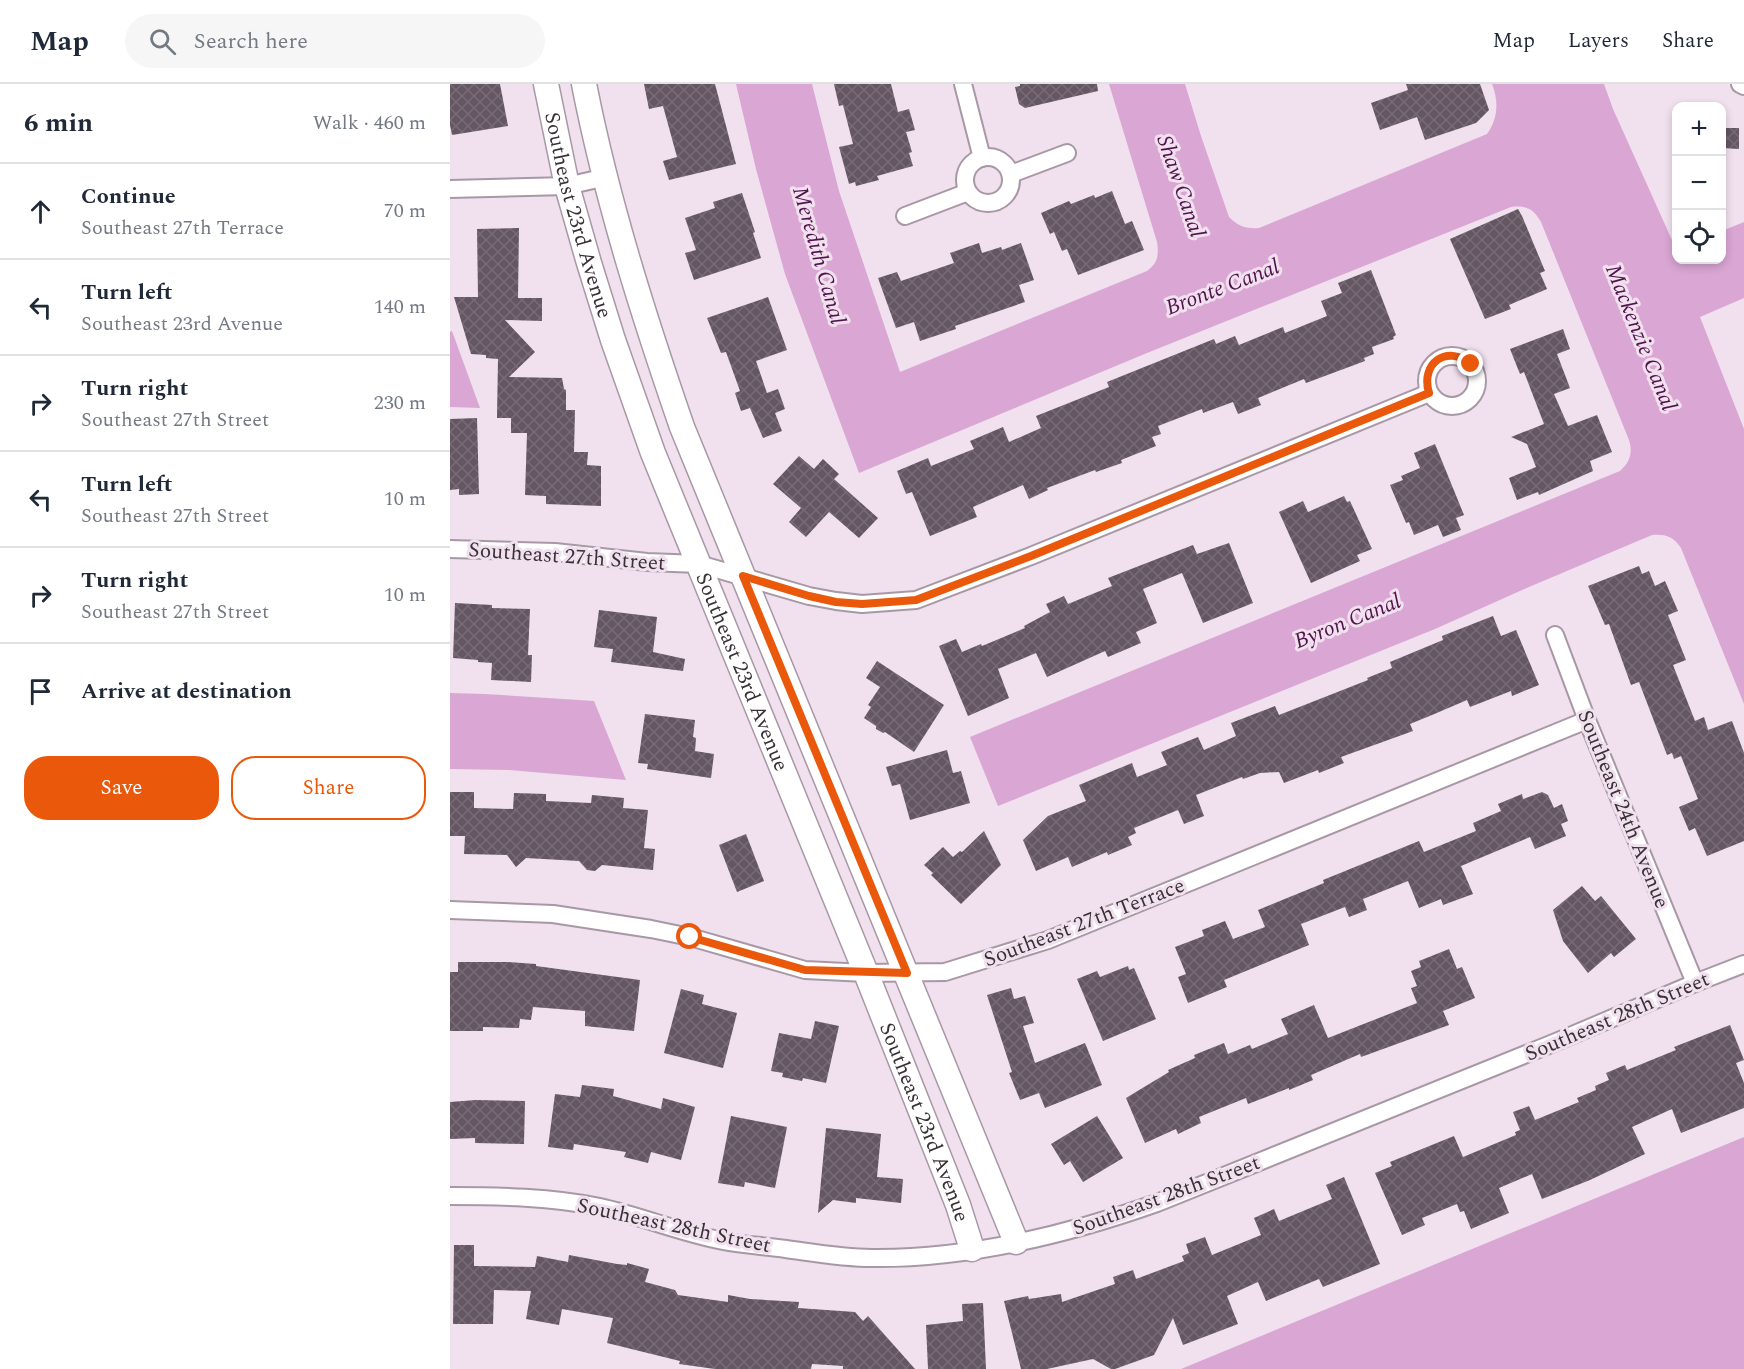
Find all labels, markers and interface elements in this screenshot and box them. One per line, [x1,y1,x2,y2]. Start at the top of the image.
search box [125,14,545,68]
text: Map [30,20,89,63]
icon: search [146,25,179,58]
text: Search here [194,25,308,58]
text: Map [1493,25,1535,57]
text: Layers [1568,25,1629,57]
text: Share [1662,25,1714,57]
map controls [1672,102,1726,264]
button: + [1672,102,1726,156]
text: 6 min [24,103,93,143]
text: Walk · 460 m [313,108,426,138]
street label: Southeast 23rd Avenue [535,109,620,322]
water label: Shaw Canal [1148,131,1214,242]
button: − [1672,156,1726,210]
text: Continue [81,180,176,213]
water label: Meredith Canal [783,183,854,328]
icon: ahead [24,195,57,228]
text: 70 m [384,196,426,226]
button: locate [1672,210,1726,264]
text: Southeast 27th Terrace [81,213,284,243]
water label: Bronte Canal [1161,250,1285,324]
water label: Mackenzie Canal [1596,259,1685,416]
text: Turn left [81,276,173,309]
icon: left [24,291,57,324]
text: 140 m [374,292,426,322]
text: Southeast 23rd Avenue [81,309,283,339]
route end [1457,350,1483,376]
text: Turn right [81,372,188,405]
icon: right [24,387,57,420]
text: 230 m [374,388,426,418]
text: Southeast 27th Street [81,405,269,435]
text: Turn left [81,468,173,501]
icon: left [24,483,57,516]
text: 10 m [384,484,426,514]
text: Southeast 27th Street [81,501,269,531]
street label: Southeast 27th Street [467,534,667,580]
text: Turn right [81,564,188,597]
street label: Southeast 23rd Avenue [687,568,797,776]
icon: right [24,579,57,612]
text: 10 m [384,580,426,610]
water label: Byron Canal [1289,585,1406,658]
text: Southeast 27th Street [81,597,269,627]
icon: arrive [24,675,57,708]
text: Arrive at destination [81,675,292,708]
street label: Southeast 24th Avenue [1569,705,1678,913]
button: Save [24,756,219,820]
button: Share [231,756,426,820]
street label: Southeast 27th Terrace [979,870,1190,976]
route start [676,923,702,949]
street label: Southeast 28th Street [1520,964,1715,1070]
street label: Southeast 23rd Avenue [870,1018,977,1226]
street label: Southeast 28th Street [1068,1147,1265,1245]
street label: Southeast 28th Street [574,1190,774,1262]

